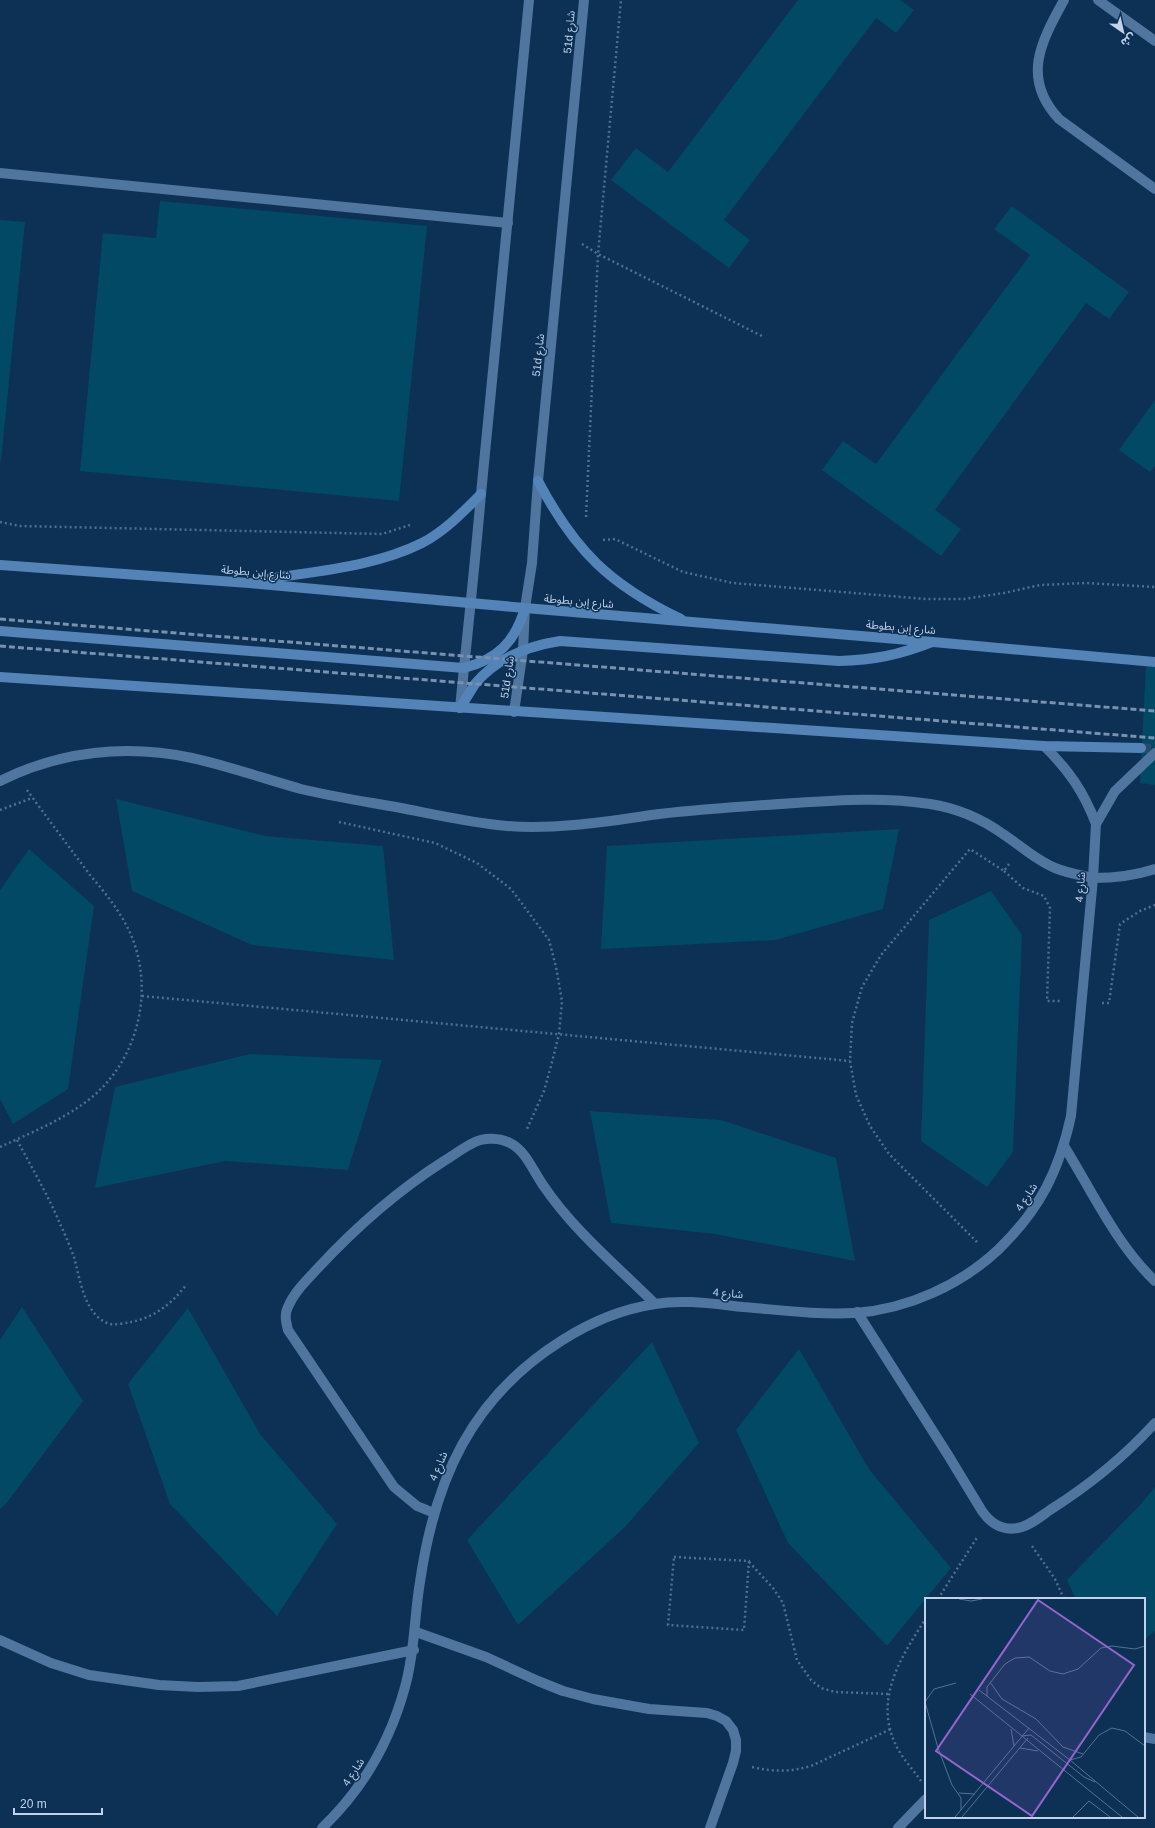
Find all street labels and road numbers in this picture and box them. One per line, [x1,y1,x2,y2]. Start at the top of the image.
street label: 51d شارع [561,10,579,54]
street label: 51d شارع [530,333,548,377]
street label: شارع إبن بطوطة [220,563,292,583]
street label: شارع إبن بطوطة [543,592,615,612]
street label: شارع إبن بطوطة [865,618,937,638]
street label: 51d شارع [498,655,518,699]
street label: شارع 4 [1073,871,1089,903]
street label: شارع 4 [1013,1181,1041,1214]
street label: شارع 4 [712,1286,744,1302]
street label: شارع 4 [426,1449,451,1483]
street label: شارع 4 [340,1756,368,1789]

